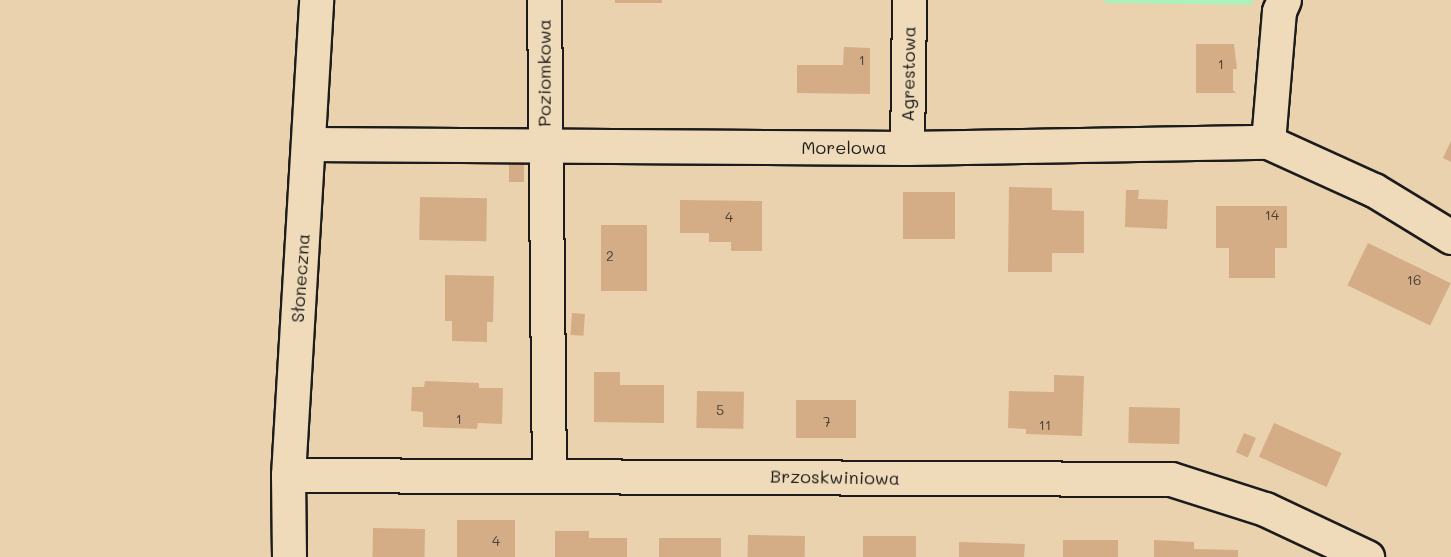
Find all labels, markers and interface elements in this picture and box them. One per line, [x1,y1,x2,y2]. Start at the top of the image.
street label: Poziomkowa [533,19,555,127]
street label: Agrestowa [896,26,920,122]
house number: 1 [859,52,865,68]
house number: 1 [1218,56,1224,72]
street label: Morelowa [801,136,887,158]
house number: 14 [1265,207,1279,223]
house number: 4 [725,209,733,225]
street label: Słoneczna [286,233,314,323]
house number: 2 [606,248,614,264]
house number: 16 [1407,272,1421,288]
house number: 5 [716,402,724,418]
house number: 1 [456,411,462,427]
house number: 7 [823,414,831,430]
house number: 11 [1039,417,1051,433]
street label: Brzoskwiniowa [770,465,900,489]
house number: 4 [492,533,500,549]

